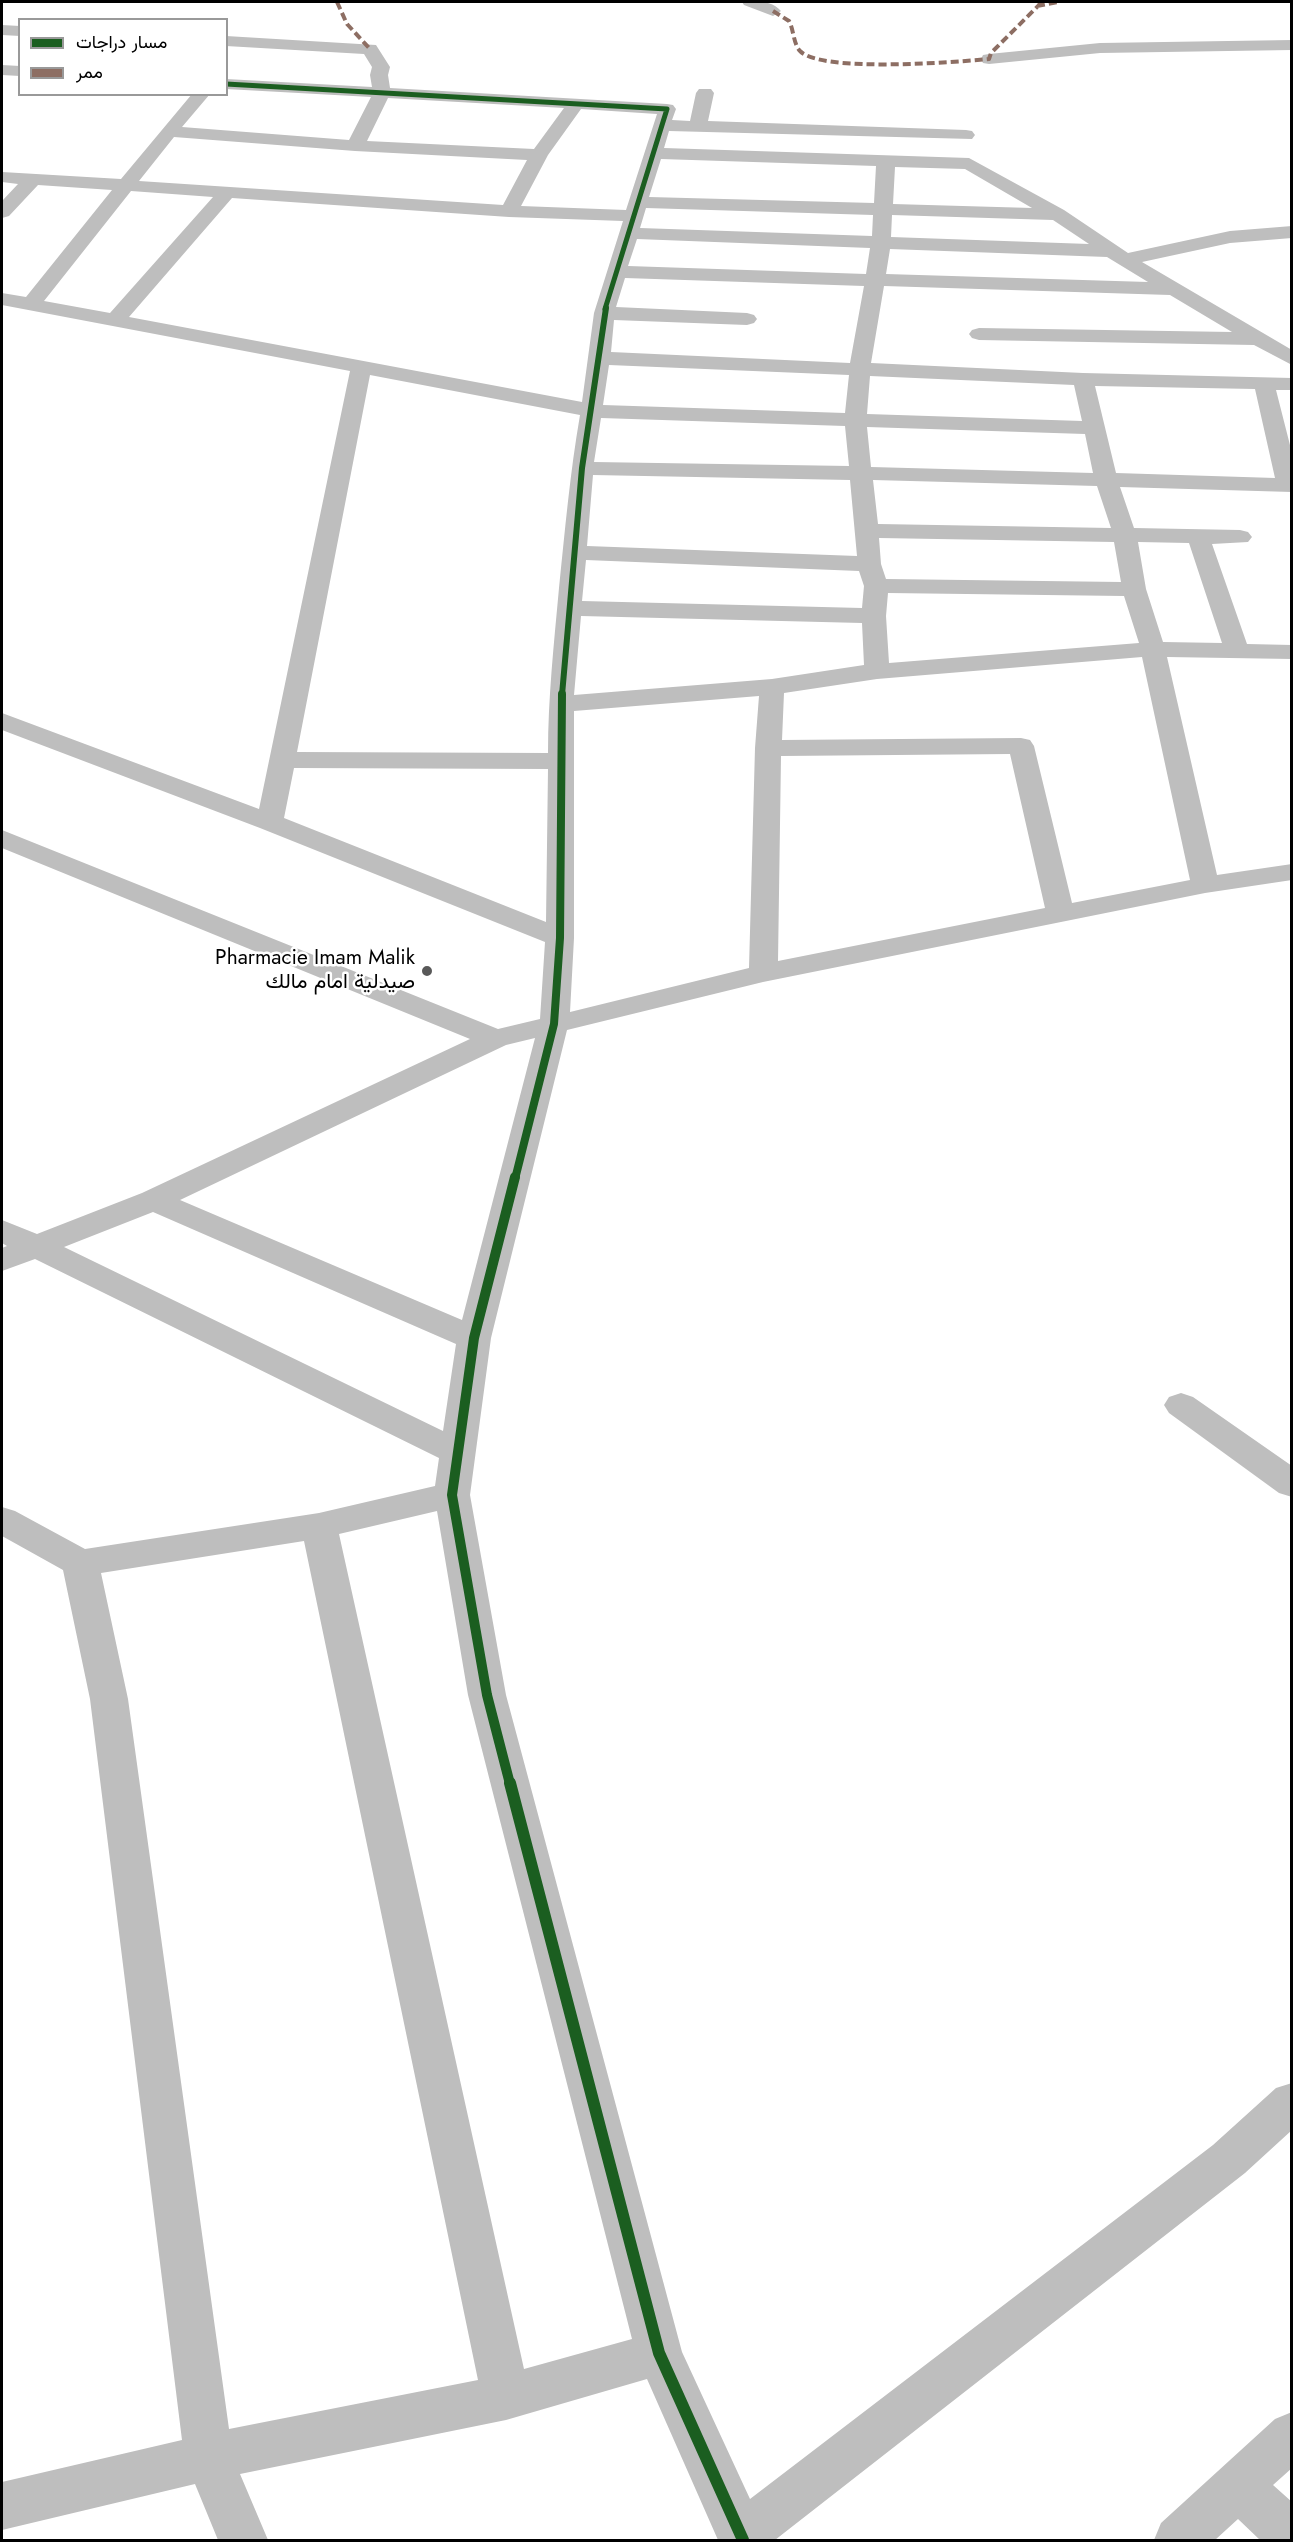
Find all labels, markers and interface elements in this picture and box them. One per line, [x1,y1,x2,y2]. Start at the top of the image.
legend [18,18,228,96]
text: مسار دراجات [76,29,167,55]
text: ممر [76,59,103,85]
place label: Pharmacie Imam Malik صيدلية امام مالك [215,946,415,996]
marker: Pharmacie Imam Malik صيدلية امام مالك [420,964,434,978]

